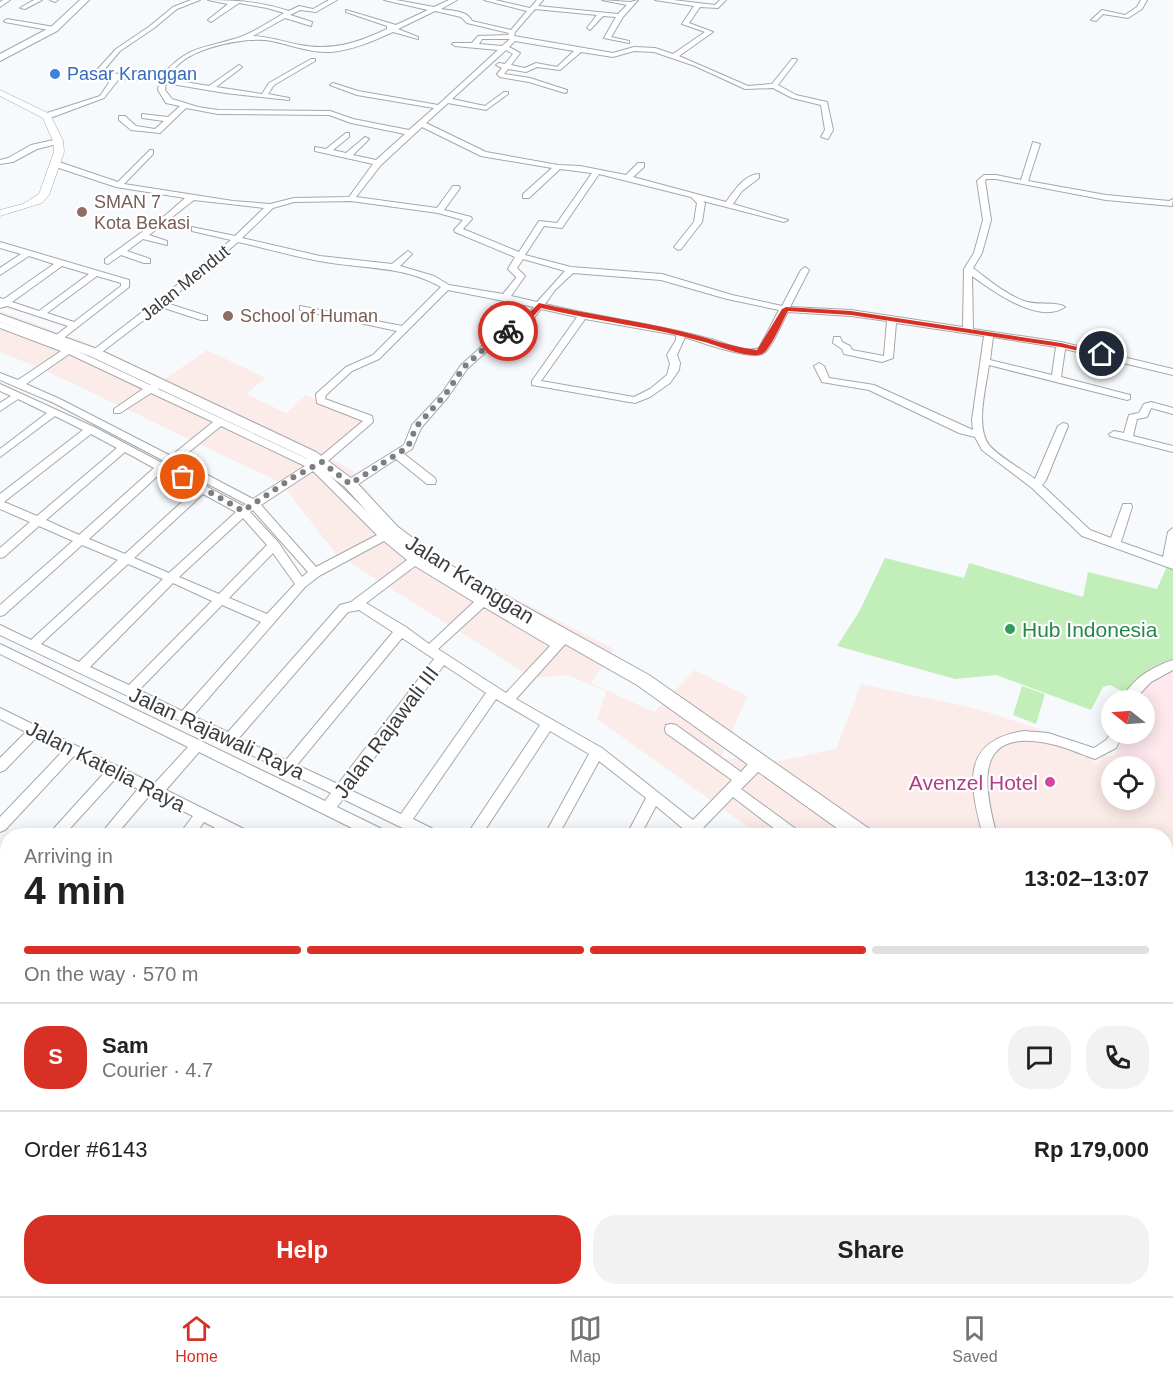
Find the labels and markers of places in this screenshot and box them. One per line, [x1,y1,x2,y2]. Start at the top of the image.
place label: Pasar Kranggan [67,64,197,84]
marker: Pasar Kranggan [48,67,62,81]
place label: SMAN 7 Kota Bekasi [94,192,190,233]
marker: SMAN 7 Kota Bekasi [75,205,89,219]
place label: School of Human [240,306,378,326]
marker: School of Human [221,309,235,323]
pin [1076,328,1127,379]
pin [157,451,208,502]
place label: Hub Indonesia [1022,618,1158,641]
marker: Hub Indonesia [1003,622,1017,636]
place label: Avenzel Hotel [909,771,1038,794]
marker: Avenzel Hotel [1043,775,1057,789]

